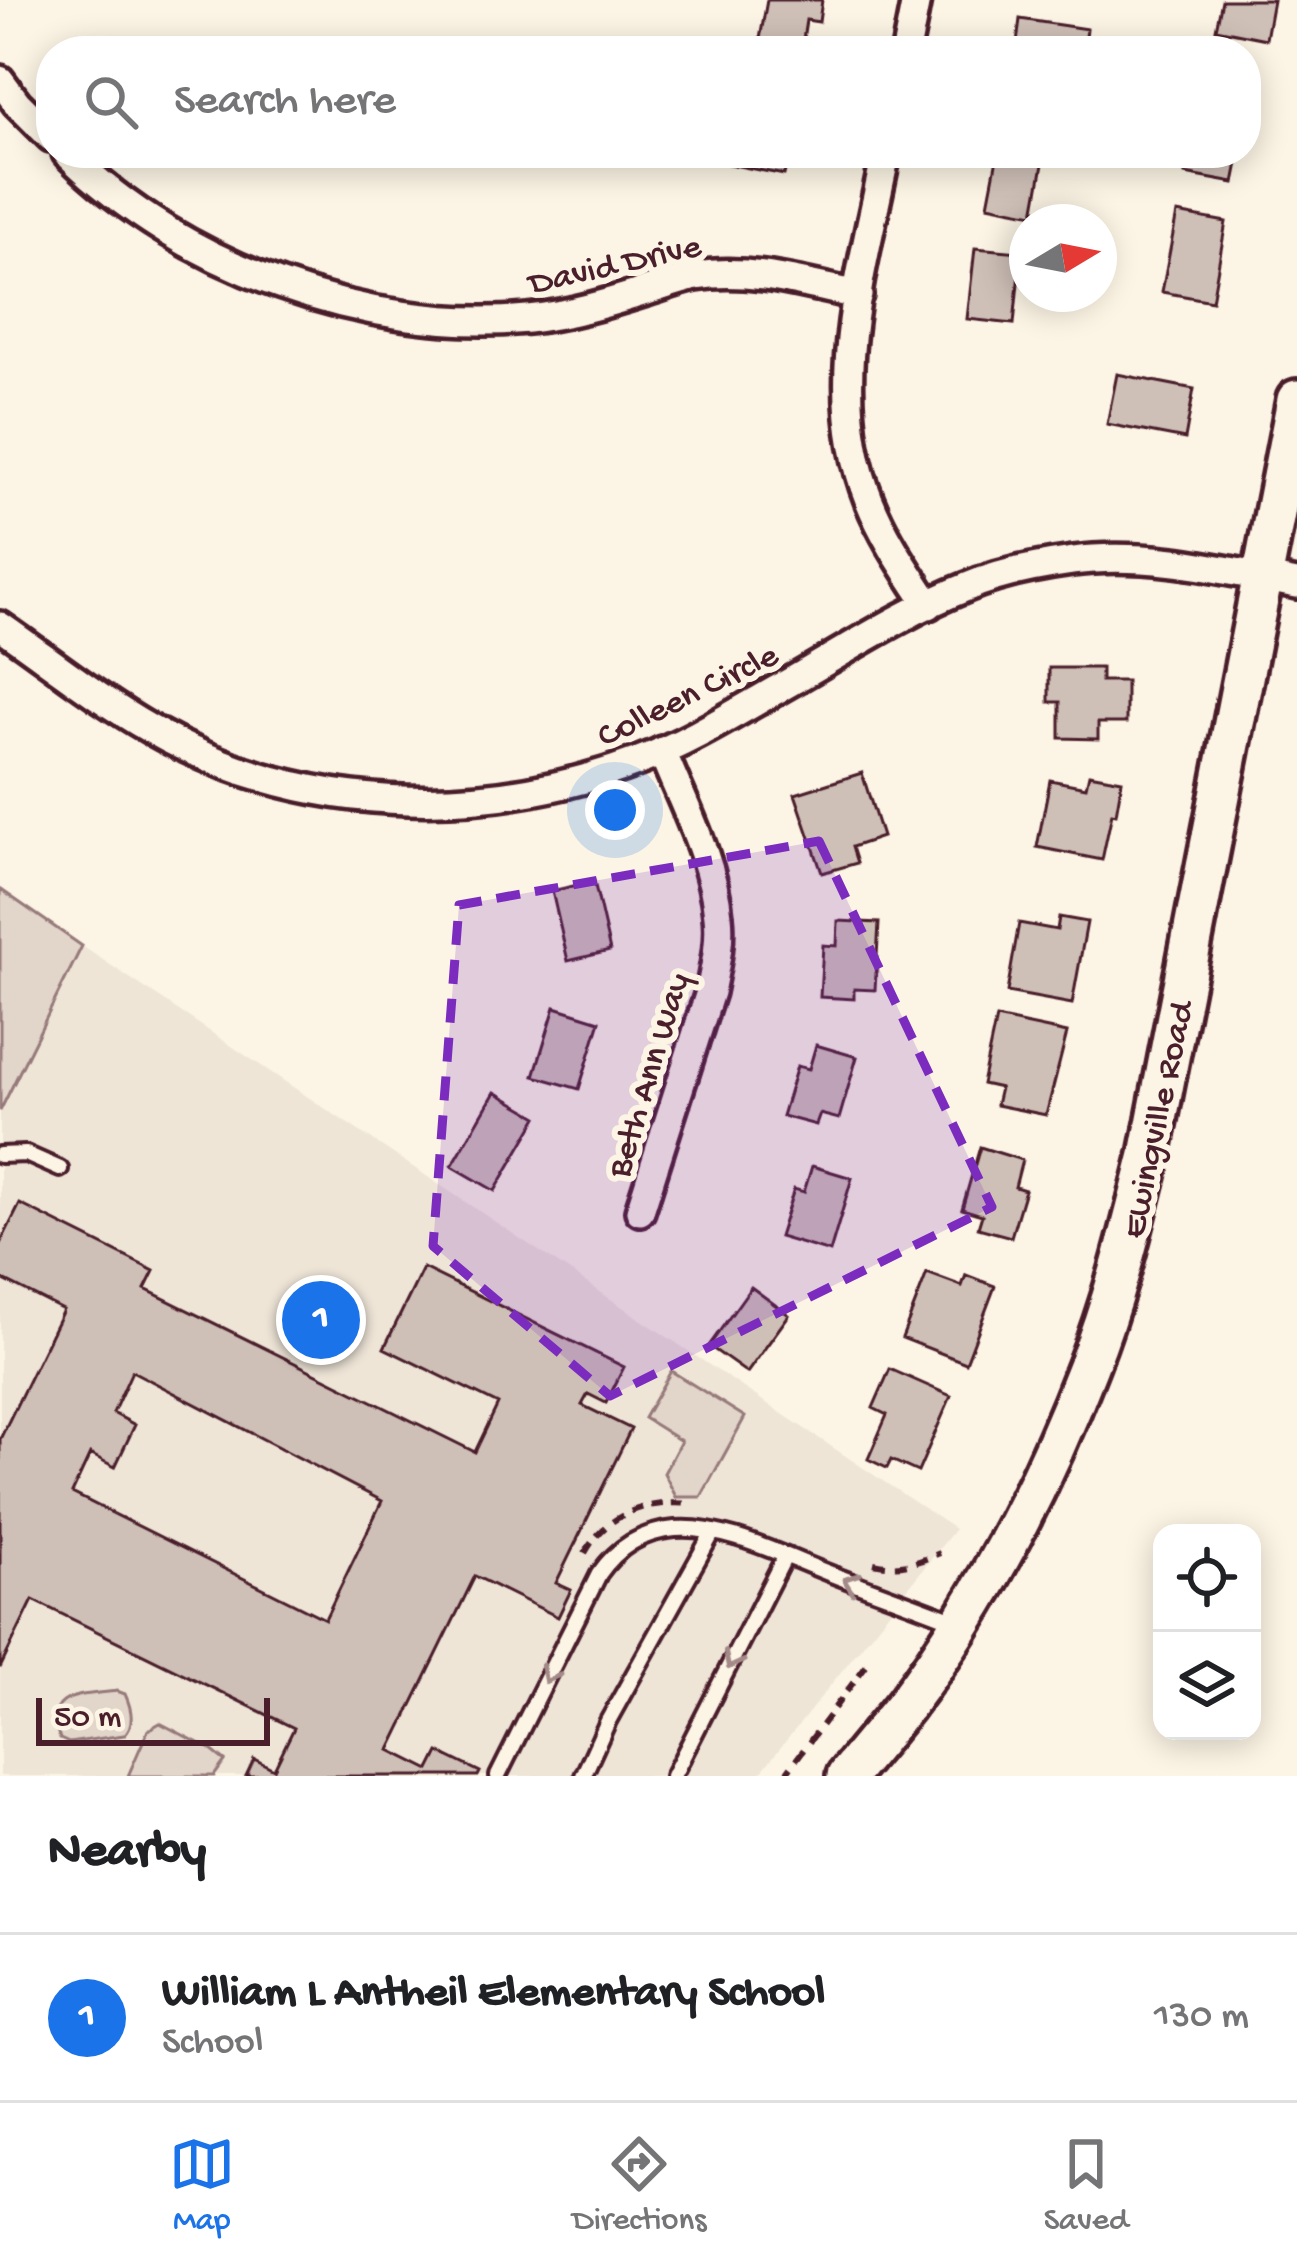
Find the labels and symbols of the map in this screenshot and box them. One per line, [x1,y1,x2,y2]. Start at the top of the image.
north arrow [1009,204,1117,312]
street label: David Drive [523,227,706,308]
street label: Colleen Circle [591,635,787,760]
your location [585,780,645,840]
street label: Beth Ann Way [599,968,703,1184]
street label: Ewingville Road [1114,995,1207,1243]
pin: 1 [282,1275,360,1365]
one-way arrow [842,1571,863,1596]
one-way arrow [723,1648,746,1670]
one-way arrow [540,1662,563,1684]
scale bar [36,1692,270,1745]

